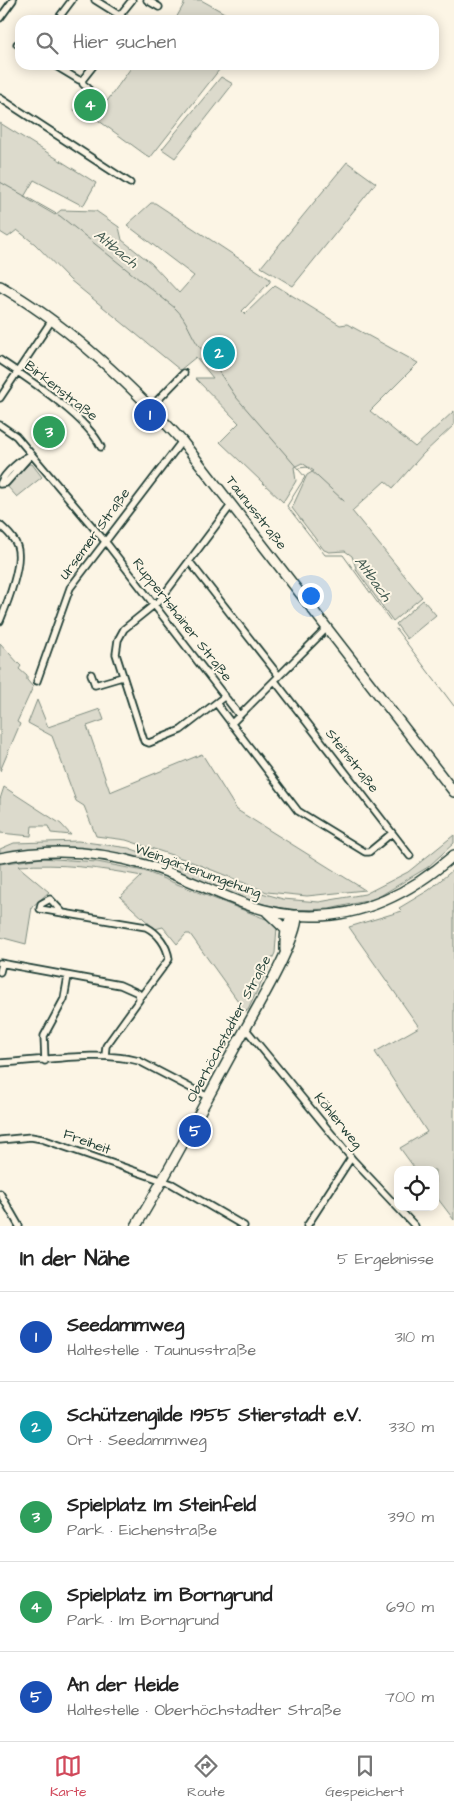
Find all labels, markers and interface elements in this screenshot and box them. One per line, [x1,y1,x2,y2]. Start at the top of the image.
search box [15,15,439,70]
icon: search [33,29,61,57]
text: Hier suchen [73,29,176,56]
pin: 4 [74,86,106,124]
water label: Altbach [90,225,143,274]
pin: 2 [203,334,235,372]
street label: Birkenstraße [20,356,102,426]
pin: 1 [134,396,166,434]
pin: 3 [33,413,65,451]
street label: Taunusstraße [221,472,292,555]
street label: Ursemer Straße [55,484,135,584]
water label: Altbach [350,552,397,606]
street label: Ruppertshainer Straße [127,554,237,686]
your location [298,583,324,609]
street label: Steinstraße [321,725,384,798]
street label: Weingärtenumgehung [132,839,264,903]
street label: Oberhöchstadter Straße [182,952,276,1106]
street label: Köhlerweg [309,1089,367,1153]
pin: 5 [179,1112,211,1150]
street label: Freiheit [60,1124,114,1160]
map controls [394,1166,439,1211]
button: locate [394,1166,439,1211]
text: In der Nähe [20,1244,130,1273]
text: 5 Ergebnisse [337,1248,434,1270]
text: Seedammweg [67,1312,184,1339]
text: 1 [35,1326,37,1348]
text: 310 m [395,1326,434,1348]
text: Haltestelle · Taunusstraße [67,1339,256,1361]
text: Schützengilde 1955 Stierstadt e.V. [67,1402,361,1429]
text: 2 [31,1416,41,1438]
text: 330 m [389,1416,434,1438]
text: Ort · Seedammweg [67,1429,207,1451]
text: Spielplatz Im Steinfeld [67,1492,256,1519]
text: 3 [32,1506,40,1528]
text: 390 m [388,1506,434,1528]
text: Park · Eichenstraße [67,1519,217,1541]
text: Spielplatz im Borngrund [67,1582,272,1609]
text: 4 [31,1596,41,1618]
text: 690 m [386,1596,434,1618]
text: Park · Im Borngrund [67,1609,219,1631]
text: An der Heide [67,1672,179,1699]
text: 5 [30,1686,42,1708]
text: 700 m [385,1686,434,1708]
text: Haltestelle · Oberhöchstadter Straße [67,1699,341,1721]
tab: Karte [50,1752,87,1802]
tab: Route [187,1752,225,1802]
tab: Gespeichert [325,1752,404,1802]

